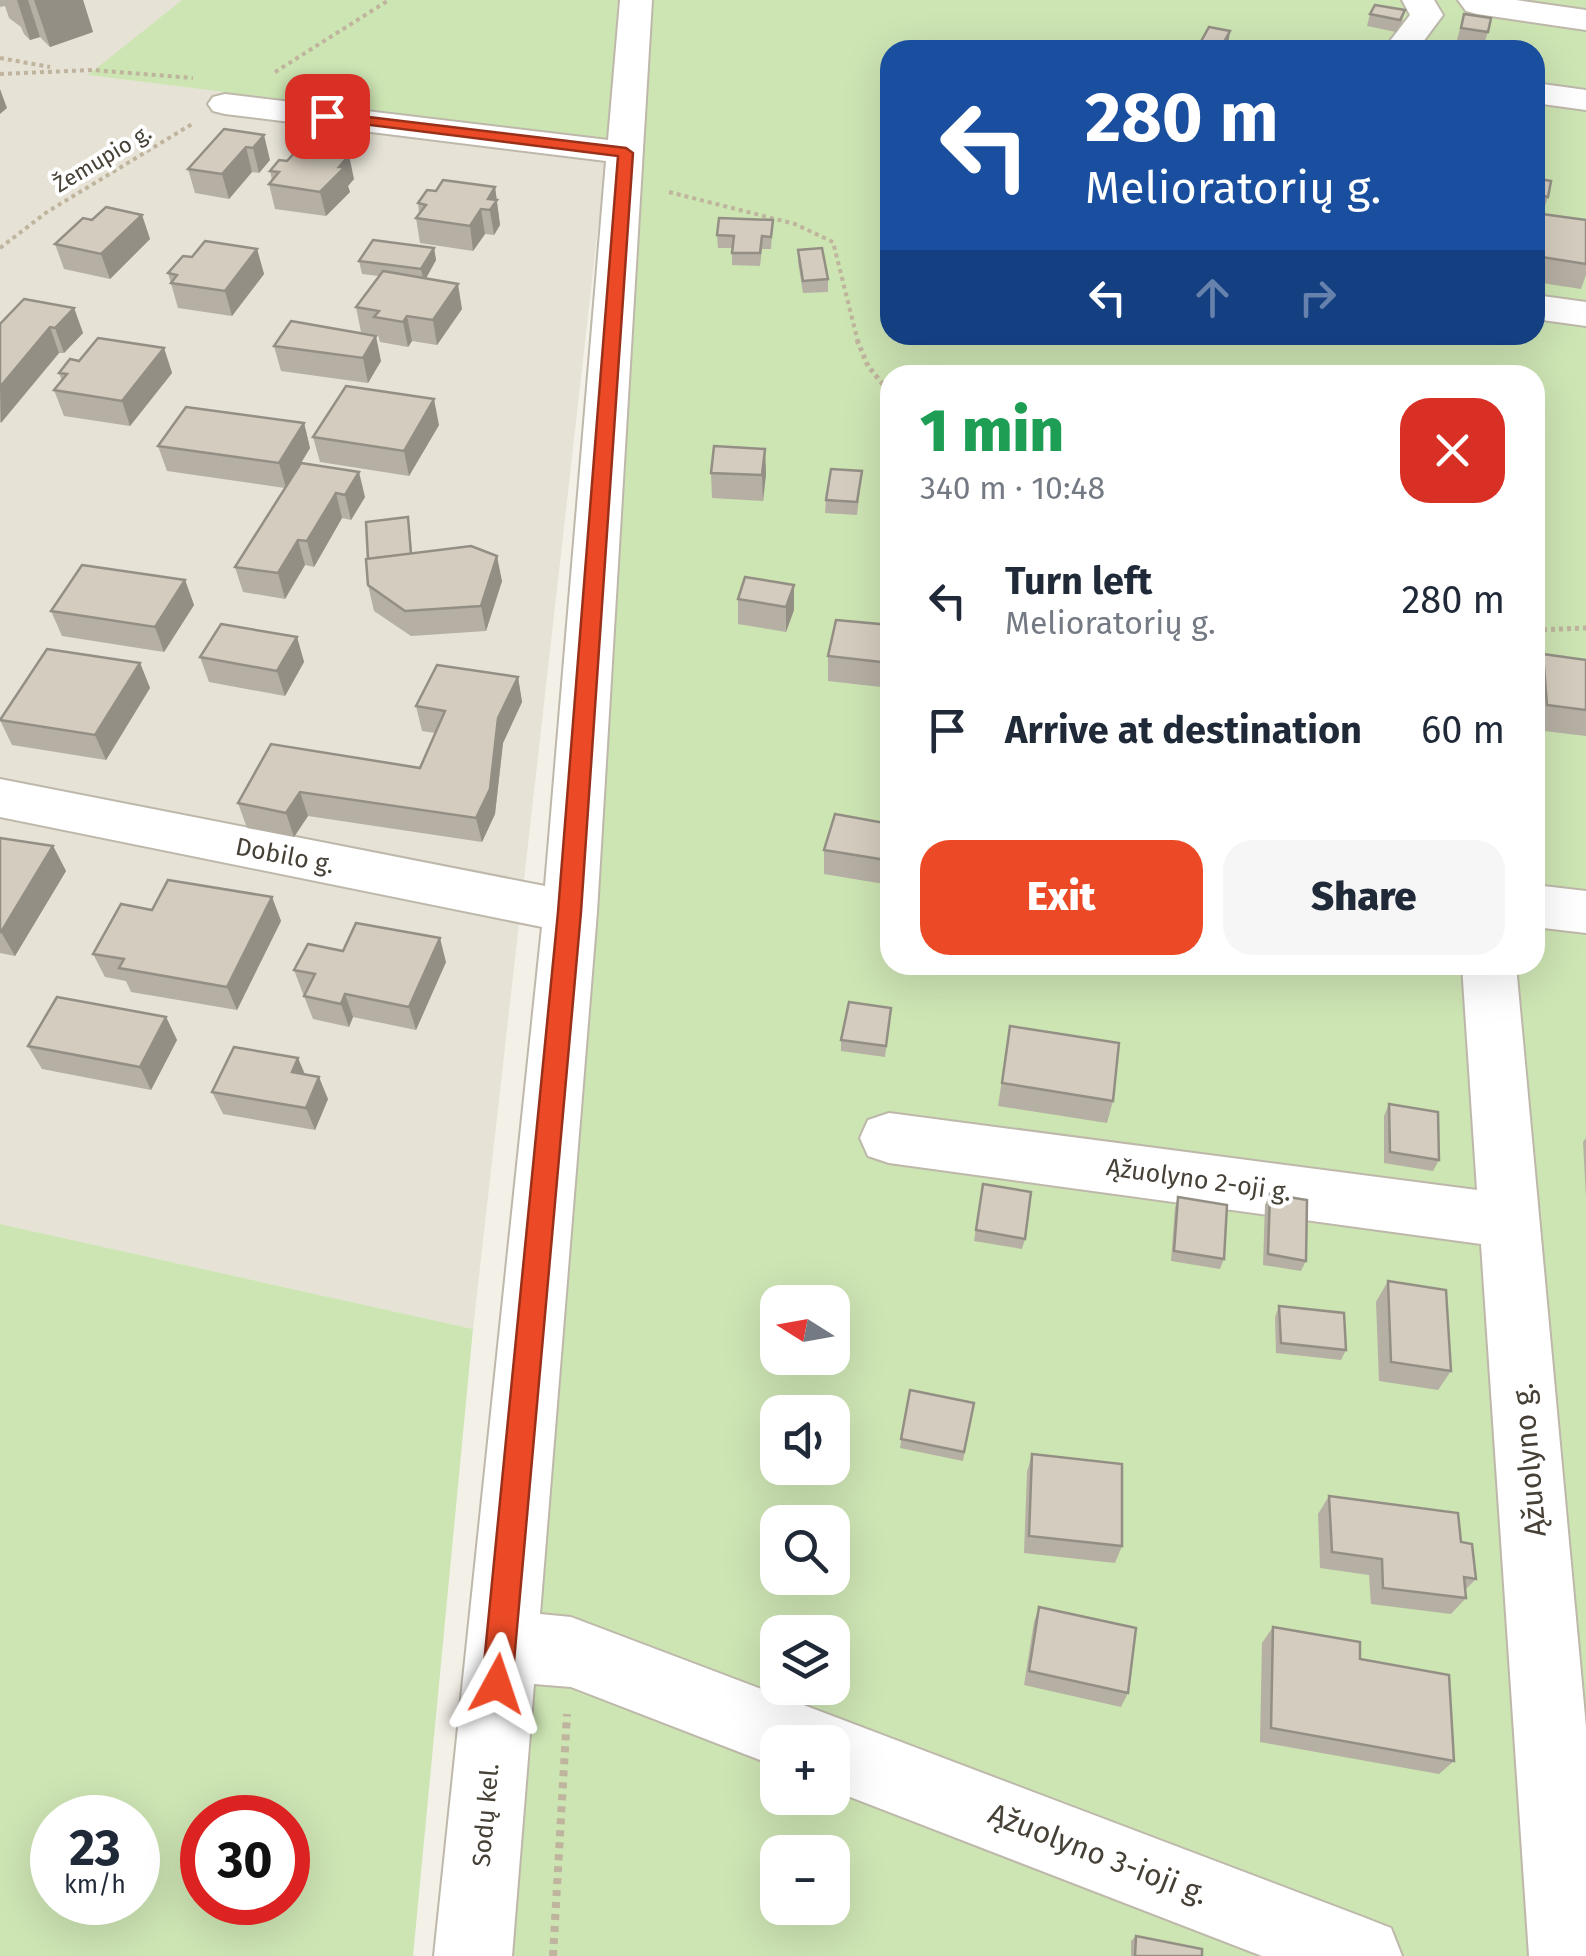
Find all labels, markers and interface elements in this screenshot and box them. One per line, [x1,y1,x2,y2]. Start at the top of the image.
pin [285,74,370,159]
text: 280 m [1085,76,1279,160]
icon: left [920,80,1050,210]
icon: arrive [300,89,355,144]
street label: Žemupio g. [48,119,156,198]
text: Melioratorių g. [1085,161,1381,215]
icon: left [1080,270,1135,325]
icon: ahead [1185,270,1240,325]
icon: right [1290,270,1345,325]
text: 1 min [920,395,1064,467]
button: close [1400,398,1505,503]
text: 340 m · 10:48 [920,469,1105,507]
text: Turn left [1005,558,1152,604]
icon: left [920,573,975,628]
text: 280 m [1401,577,1505,623]
text: Melioratorių g. [1005,604,1216,642]
icon: arrive [920,703,975,758]
text: Arrive at destination [1005,707,1362,753]
text: 60 m [1421,707,1505,753]
street label: Dobilo g. [233,832,337,880]
button: Exit [920,840,1203,955]
button: Share [1223,840,1505,955]
street label: Ąžuolyno 2-oji g. [1105,1152,1293,1208]
north arrow [760,1285,850,1375]
map controls [760,1285,850,1925]
street label: Ąžuolyno g. [1504,1382,1554,1538]
button: sound [760,1395,850,1485]
button: search [760,1505,850,1595]
button: layers [760,1615,850,1705]
position arrow [445,1632,549,1736]
button: + [760,1725,850,1815]
street label: Sodų kel. [467,1762,505,1868]
speed limit sign: 30 [180,1795,310,1925]
street label: Ąžuolyno 3-ioji g. [983,1796,1213,1912]
text: 23 [69,1818,121,1878]
button: − [760,1835,850,1925]
text: km/h [64,1870,126,1900]

